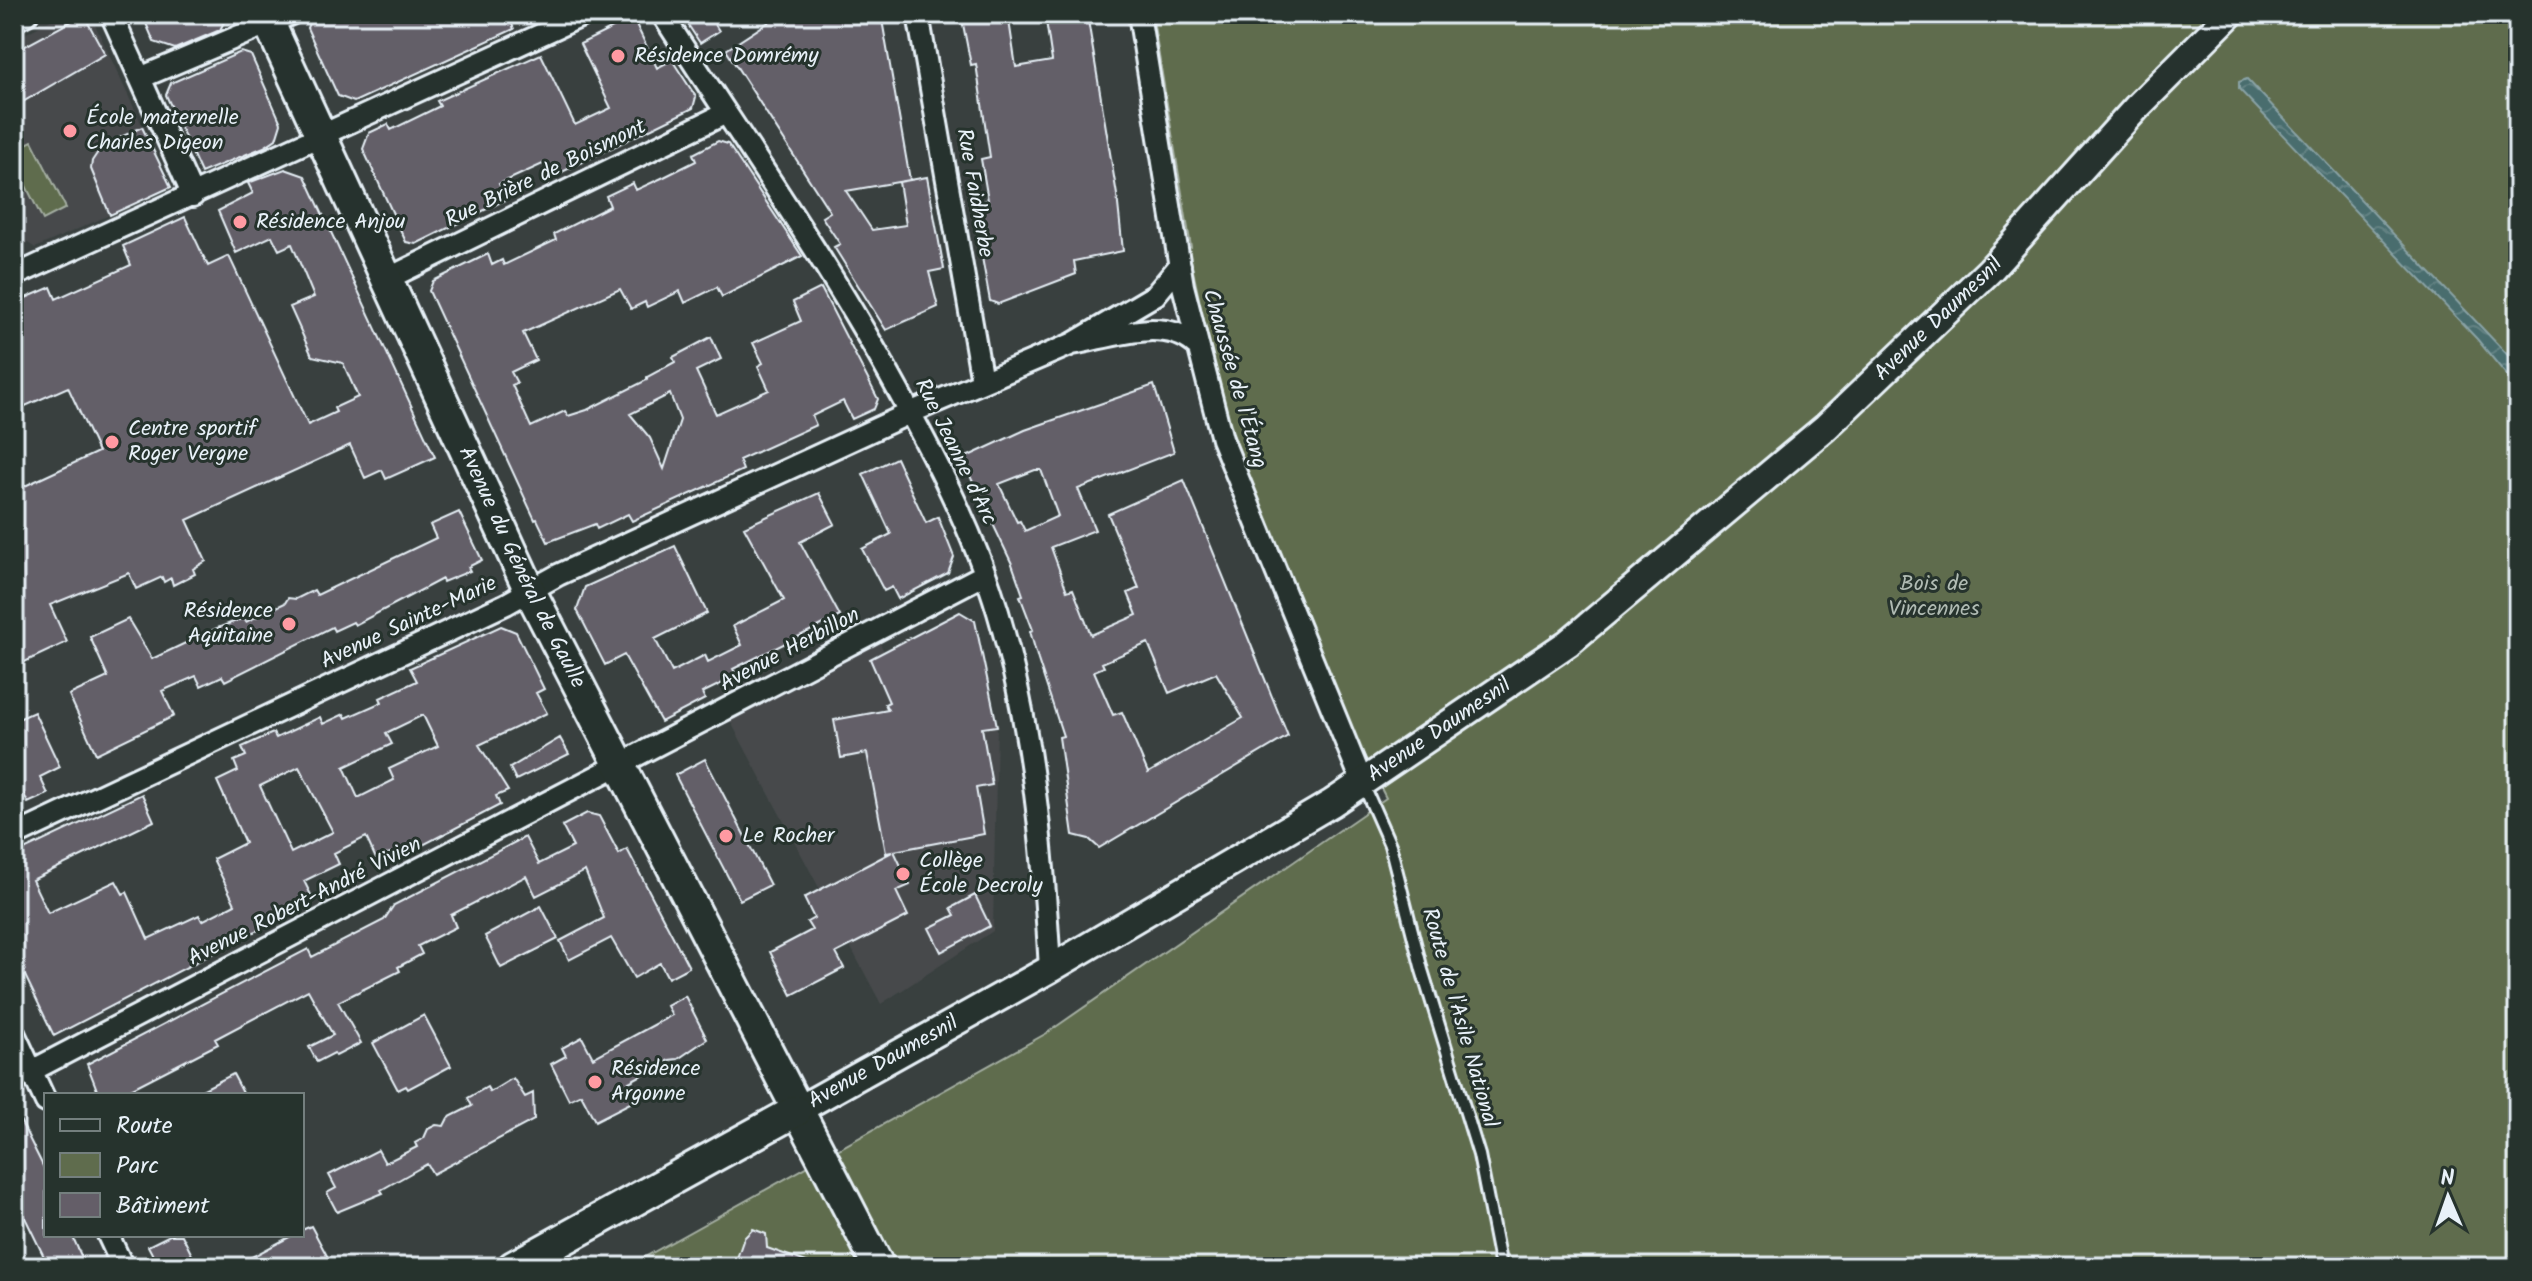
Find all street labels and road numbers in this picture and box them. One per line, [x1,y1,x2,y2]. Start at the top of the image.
street label: Rue Brière de Boismont [439,110,653,238]
street label: Rue Faidherbe [945,126,1003,260]
street label: Avenue Daumesnil [1866,248,2012,390]
street label: Chaussée de l'Étang [1192,285,1276,473]
street label: Rue Jeanne d'Arc [904,373,1006,532]
street label: Avenue du Général de Gaulle [448,441,595,695]
street label: Avenue Sainte-Marie [315,567,503,679]
street label: Avenue Herbillon [713,598,867,702]
street label: Avenue Daumesnil [1360,668,1519,792]
street label: Avenue Robert-André Vivien [182,828,428,976]
street label: Route de l'Asile National [1411,904,1507,1133]
street label: Avenue Daumesnil [801,1006,966,1118]

